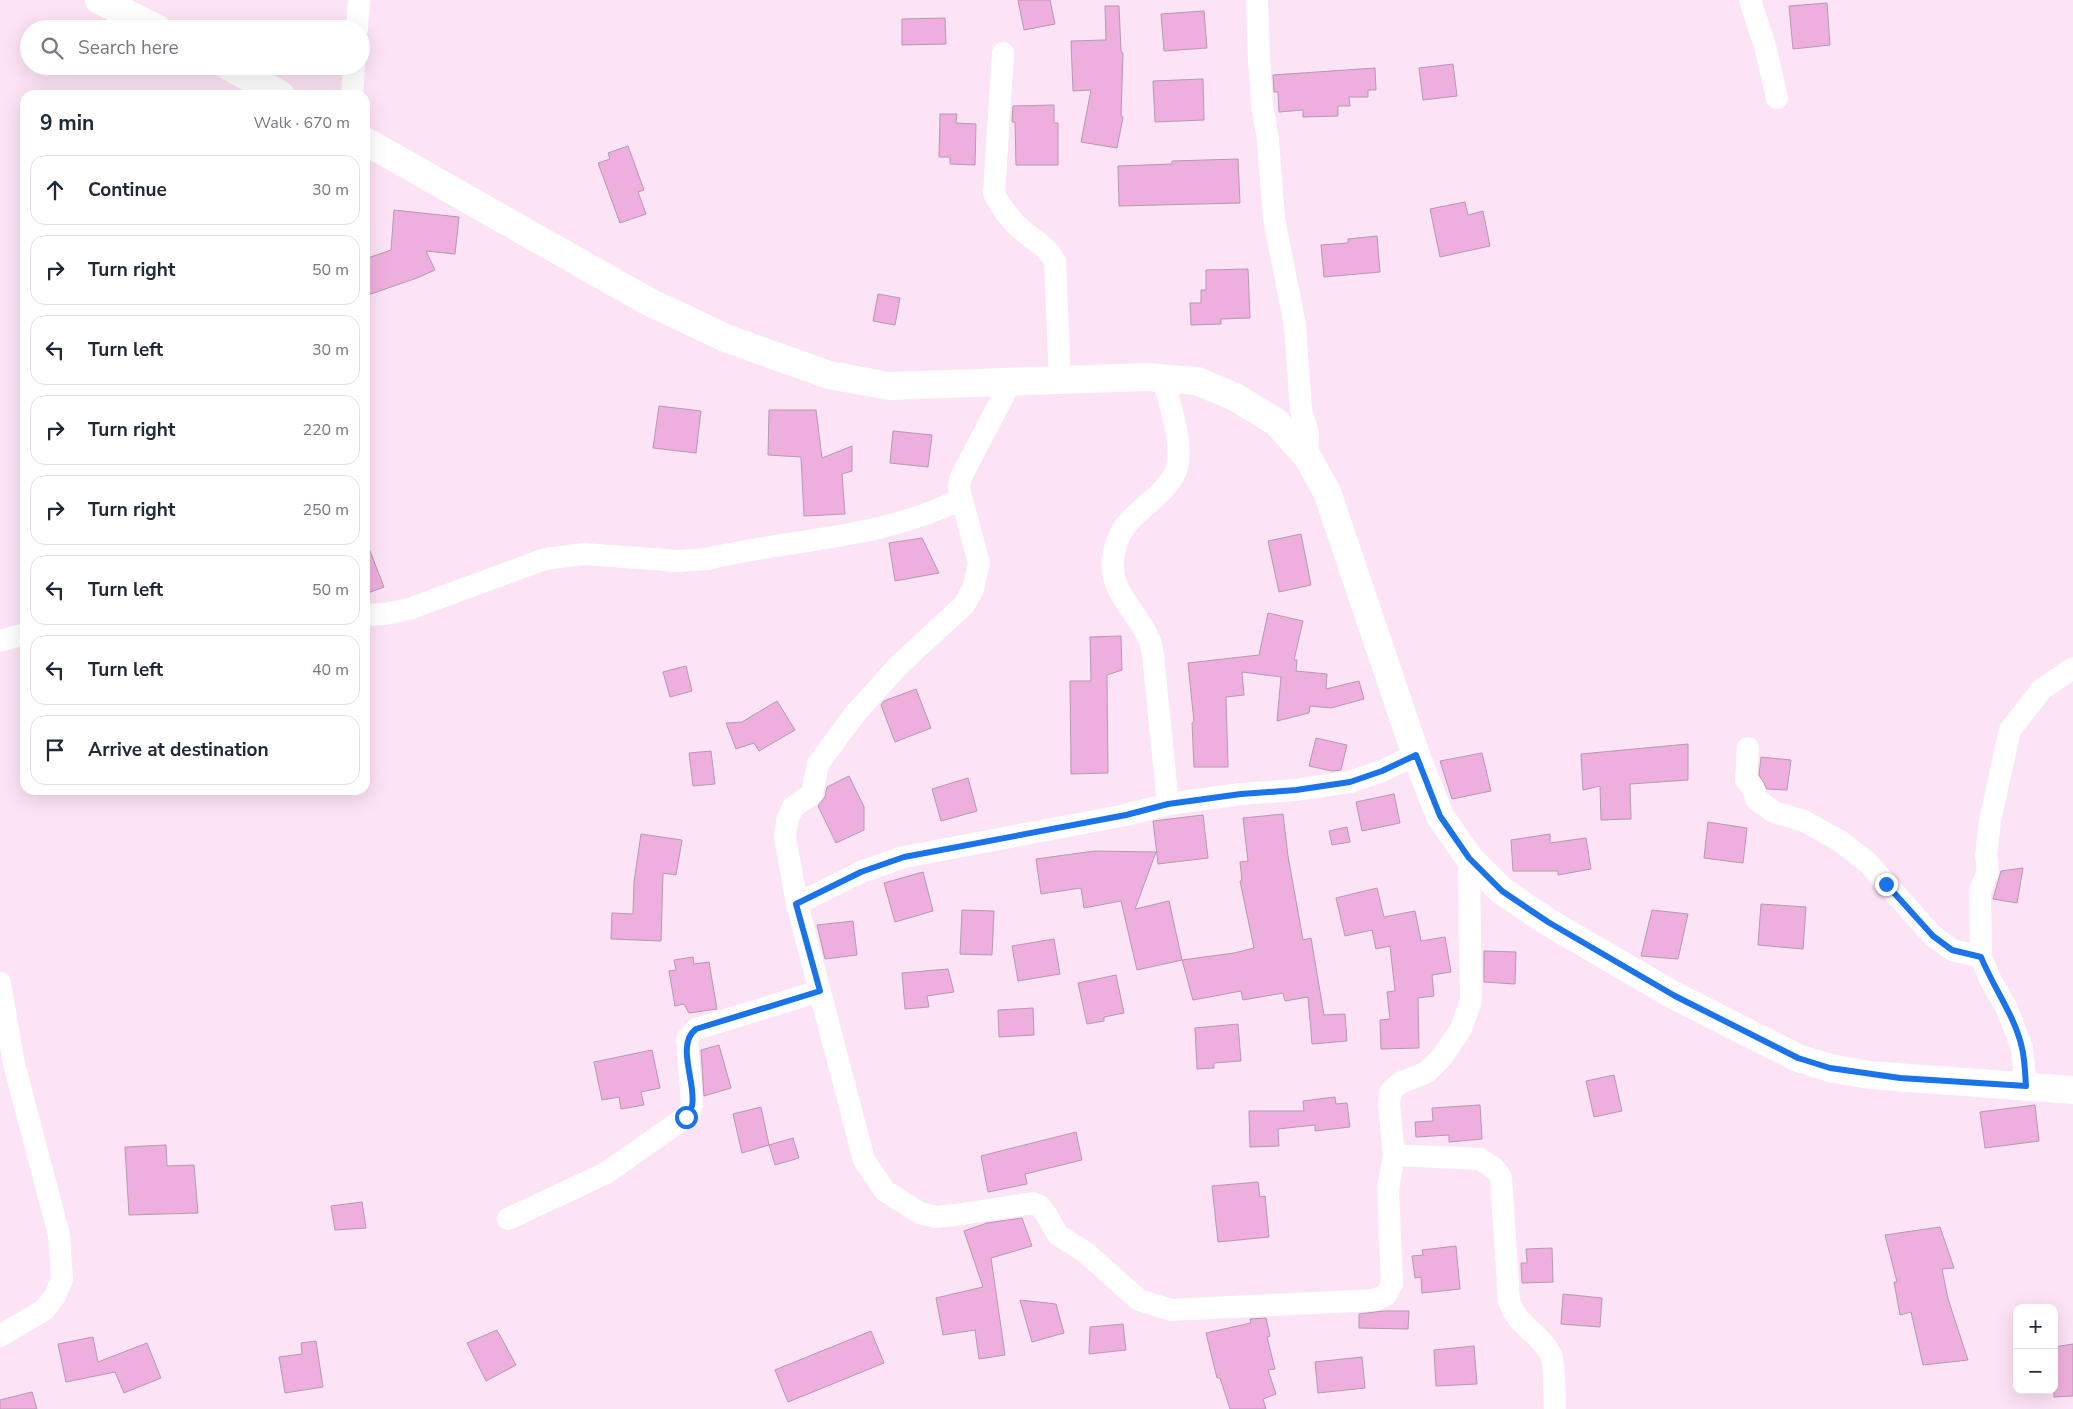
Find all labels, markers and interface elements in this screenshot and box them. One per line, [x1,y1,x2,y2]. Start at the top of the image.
search box [20,20,370,75]
icon: search [38,34,66,62]
text: Search here [78,35,179,61]
text: 9 min [40,109,94,137]
text: Walk · 670 m [254,112,350,134]
icon: ahead [41,176,69,204]
text: Continue [88,177,167,203]
text: 30 m [312,179,349,201]
icon: right [41,256,69,284]
text: Turn right [88,257,175,283]
text: 50 m [312,259,349,281]
icon: left [41,336,69,364]
text: Turn left [88,337,163,363]
text: 30 m [312,339,349,361]
icon: right [41,416,69,444]
text: Turn right [88,417,175,443]
text: 220 m [302,419,349,441]
icon: right [41,496,69,524]
text: Turn right [88,497,175,523]
text: 250 m [302,499,349,521]
icon: left [41,576,69,604]
text: Turn left [88,577,163,603]
text: 50 m [312,579,349,601]
icon: left [41,656,69,684]
text: Turn left [88,657,163,683]
text: 40 m [312,659,349,681]
icon: arrive [41,736,69,764]
text: Arrive at destination [88,737,269,763]
route end [1875,873,1898,896]
route start [675,1106,698,1129]
map controls [2013,1304,2058,1394]
button: + [2013,1304,2058,1349]
button: − [2013,1349,2058,1394]

